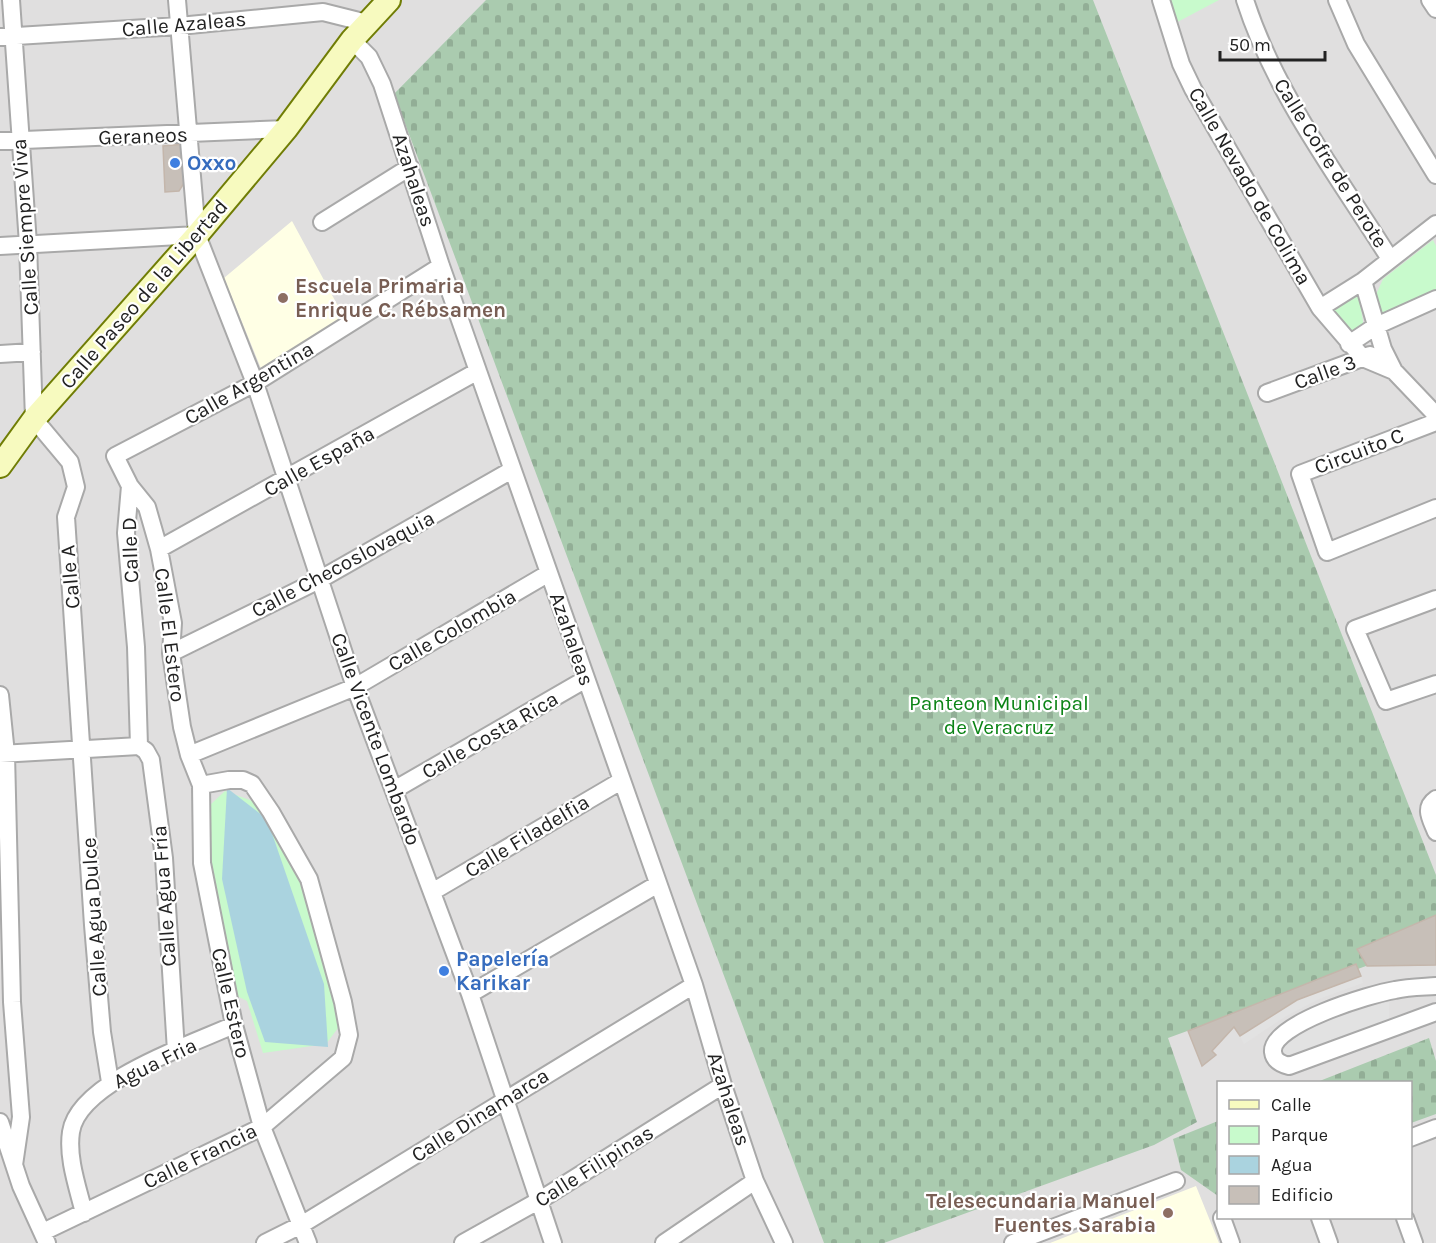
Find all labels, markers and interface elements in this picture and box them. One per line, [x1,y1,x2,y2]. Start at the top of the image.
street label: Calle Azaleas [121,7,247,41]
scale bar [1220,24,1325,62]
text: 50 m [1229,34,1271,56]
street label: Calle Cofre de Perote [1269,74,1393,252]
street label: Calle Nevado de Colima [1184,83,1316,289]
street label: Geraneos [98,122,188,150]
street label: Azahaleas [388,130,440,230]
street label: Calle Siempre Viva [7,138,43,316]
place label: Oxxo [187,151,236,175]
marker: Oxxo [168,156,182,170]
street label: Calle Paseo de la Libertad [55,194,233,394]
place label: Escuela Primaria Enrique C. Rébsamen [295,274,506,323]
marker: Escuela Primaria Enrique C. Rébsamen [276,291,290,305]
street label: Calle Argentina [180,336,318,430]
street label: Calle 3 [1291,350,1359,394]
street label: Calle España [259,421,379,501]
street label: Circuito C [1311,423,1407,479]
street label: Calle Checoslovaquia [247,506,439,622]
street label: Calle D [117,517,143,583]
street label: Calle A [55,544,85,610]
street label: Calle El Estero [150,566,190,704]
street label: Calle Colombia [384,584,520,676]
street label: Azahaleas [545,589,599,689]
street label: Calle Vicente Lombardo [326,629,426,849]
street label: Calle Costa Rica [418,686,562,784]
park label: Panteon Municipal de Veracruz [909,691,1089,739]
street label: Calle Filadelfia [460,789,594,883]
street label: Calle Agua Fría [147,825,181,967]
street label: Calle Agua Dulce [76,837,112,997]
street label: Calle Estero [207,945,255,1061]
place label: Papelería Karikar [456,947,549,995]
marker: Papelería Karikar [437,964,451,978]
street label: Agua Fria [109,1033,201,1093]
street label: Azahaleas [703,1049,755,1149]
street label: Calle Dinamarca [407,1063,553,1167]
legend [1217,1081,1412,1219]
text: Calle [1271,1094,1311,1116]
street label: Calle Francia [139,1118,261,1194]
street label: Calle Filipinas [530,1120,658,1212]
text: Parque [1271,1124,1328,1146]
text: Agua [1271,1154,1312,1176]
text: Edificio [1271,1184,1333,1206]
place label: Telesecundaria Manuel Fuentes Sarabia [926,1189,1156,1237]
marker: Telesecundaria Manuel Fuentes Sarabia [1161,1206,1175,1220]

